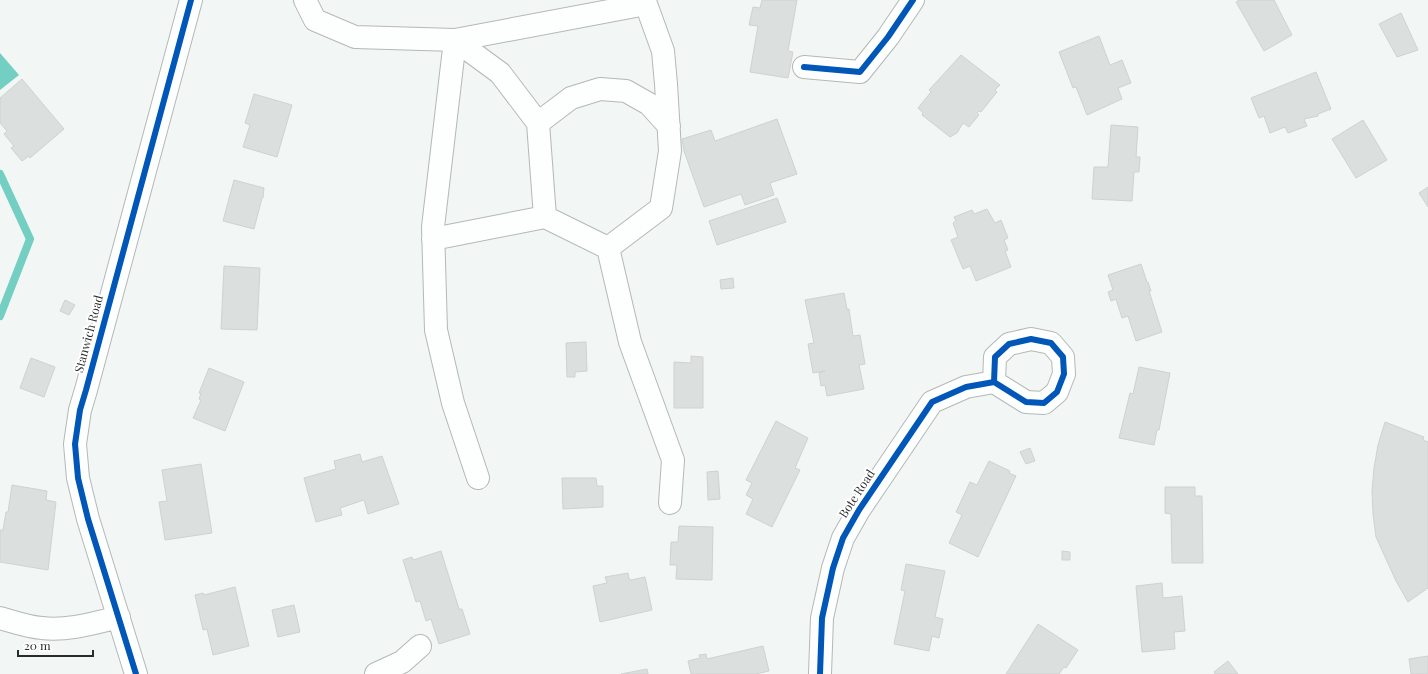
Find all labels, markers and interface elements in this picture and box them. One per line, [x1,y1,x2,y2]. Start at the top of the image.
street label: Stanwich Road [70,293,106,374]
street label: Bote Road [835,466,878,521]
scale bar [18,632,93,658]
text: 20 m [24,637,51,653]

